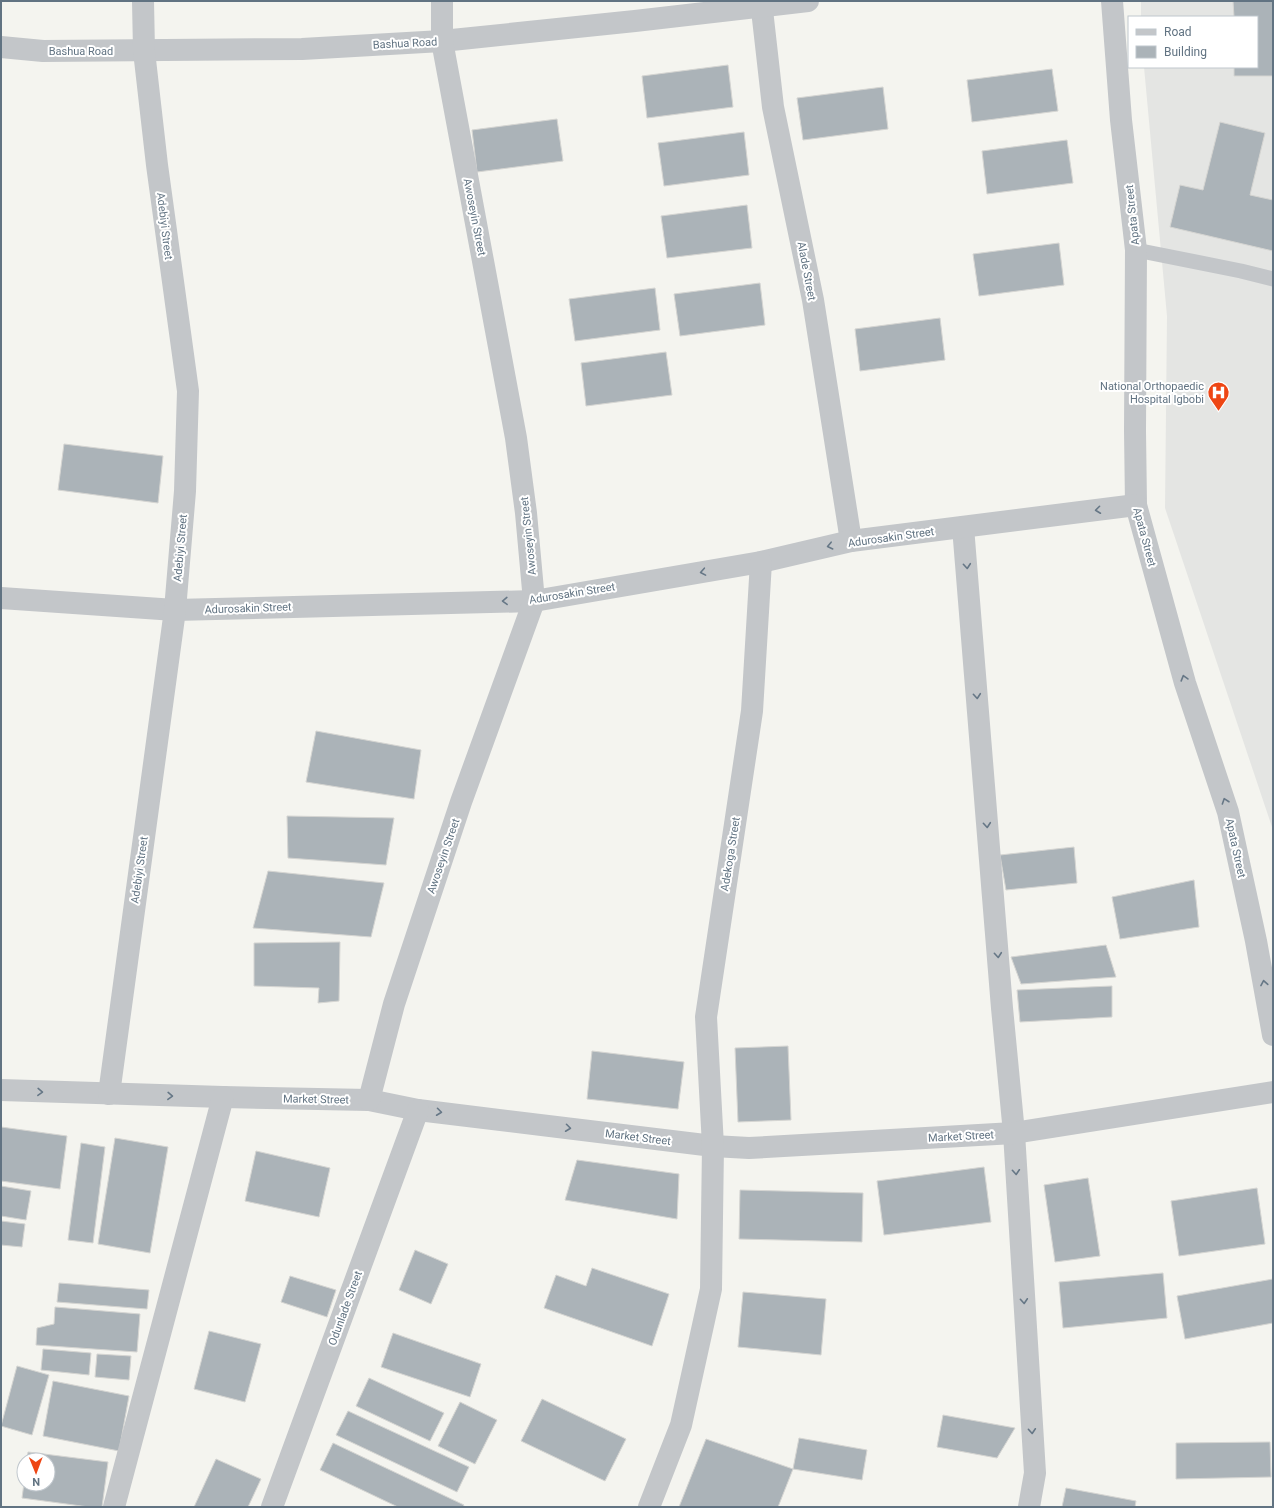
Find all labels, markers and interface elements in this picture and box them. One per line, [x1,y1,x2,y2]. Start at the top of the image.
legend [1128,16,1258,68]
text: Road [1164,25,1192,39]
street label: Bashua Road [372,35,438,52]
street label: Bashua Road [49,45,113,58]
text: Building [1164,45,1207,59]
street label: Awoseyin Street [461,177,488,257]
street label: Apata Street [1123,184,1142,246]
street label: Adebiyi Street [154,192,175,261]
street label: Alade Street [794,241,819,302]
hospital icon: National Orthopaedic Hospital Igbobi [1206,379,1232,412]
place label: National Orthopaedic Hospital Igbobi [1100,380,1204,406]
street label: Awoseyin Street [518,496,539,576]
one-way arrow [1095,505,1101,514]
street label: Apata Street [1130,506,1159,568]
street label: Adebiyi Street [171,513,190,582]
street label: Adurosakin Street [847,525,935,550]
one-way arrow [827,542,833,550]
one-way arrow [962,563,971,569]
one-way arrow [700,567,706,576]
street label: Adurosakin Street [528,580,616,607]
one-way arrow [502,597,508,606]
street label: Adurosakin Street [204,600,292,617]
one-way arrow [1180,674,1188,681]
one-way arrow [972,693,981,699]
one-way arrow [1221,798,1229,805]
street label: Awoseyin Street [425,816,463,895]
street label: Adekoga Street [718,816,743,892]
street label: Apata Street [1223,817,1248,880]
one-way arrow [983,822,992,828]
street label: Adebiyi Street [128,835,151,904]
one-way arrow [993,952,1002,958]
one-way arrow [1260,980,1268,986]
one-way arrow [37,1087,43,1096]
one-way arrow [167,1092,173,1100]
street label: Market Street [283,1092,349,1107]
one-way arrow [436,1107,442,1116]
one-way arrow [565,1123,571,1132]
street label: Market Street [604,1127,672,1148]
street label: Market Street [928,1128,995,1145]
one-way arrow [1012,1169,1020,1175]
street label: Odunlade Street [326,1269,365,1347]
one-way arrow [1020,1298,1028,1304]
one-way arrow [1028,1428,1036,1434]
north arrow [16,1452,56,1492]
text: N [32,1475,40,1488]

